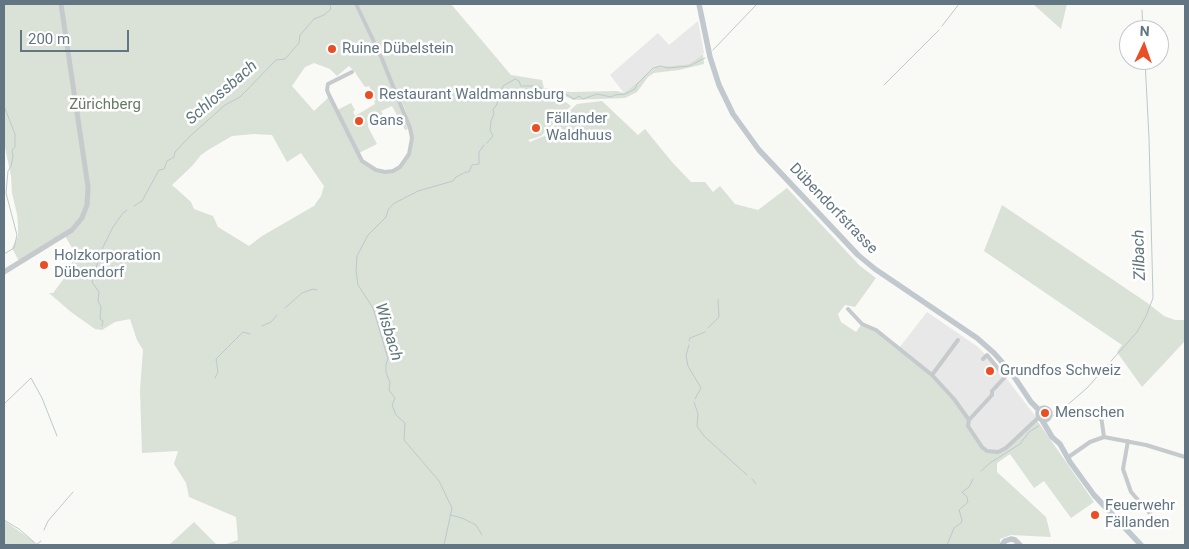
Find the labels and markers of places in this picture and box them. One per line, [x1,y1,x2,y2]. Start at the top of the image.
place label: Ruine Dübelstein [342,40,454,58]
marker: Ruine Dübelstein [326,43,338,55]
place label: Restaurant Waldmannsburg [379,86,564,104]
marker: Restaurant Waldmannsburg [363,89,375,101]
place label: Fällander Waldhuus [546,110,612,145]
place label: Gans [369,112,403,130]
marker: Gans [353,115,365,127]
marker: Fällander Waldhuus [530,122,542,134]
place label: Holzkorporation Dübendorf [54,247,161,282]
marker: Holzkorporation Dübendorf [38,259,50,271]
place label: Grundfos Schweiz [1000,362,1121,380]
marker: Grundfos Schweiz [984,365,996,377]
place label: Menschen [1055,404,1124,422]
marker: Menschen [1039,407,1051,419]
place label: Feuerwehr Fällanden [1105,497,1175,532]
marker: Feuerwehr Fällanden [1089,509,1101,521]

